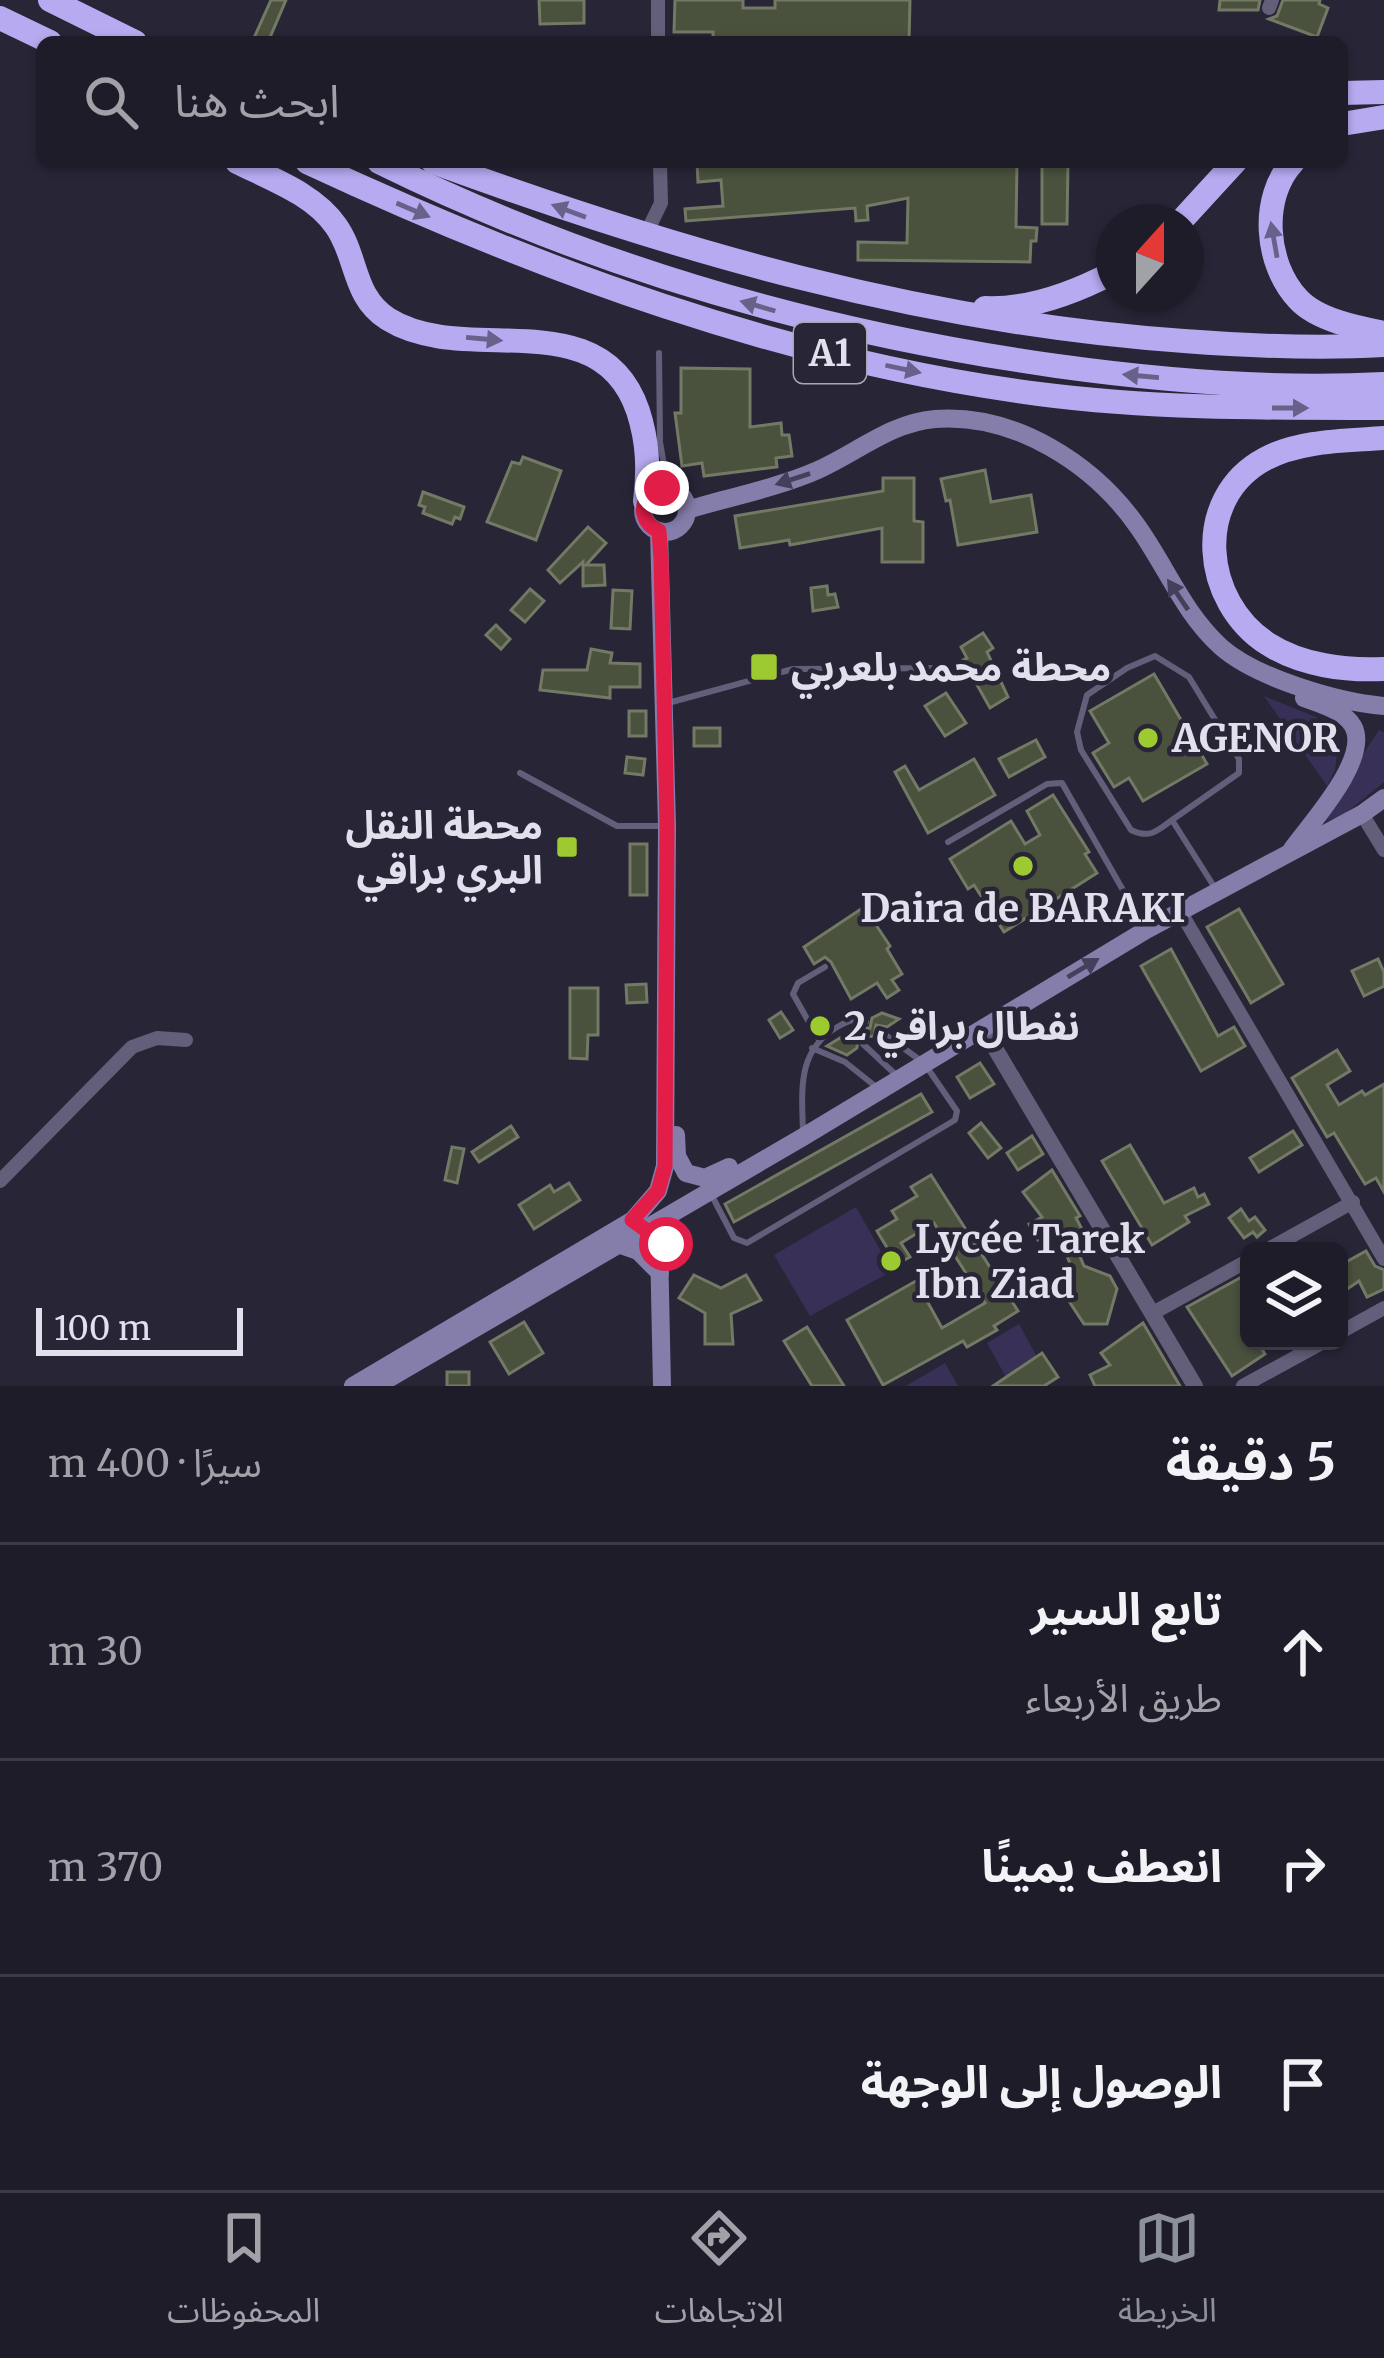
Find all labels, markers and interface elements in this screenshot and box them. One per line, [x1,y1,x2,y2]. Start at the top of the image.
search box [36,36,1348,168]
icon: search [78,69,144,135]
text: ابحث هنا [174,73,340,129]
one-way arrow [396,201,431,221]
one-way arrow [550,201,586,220]
north arrow [1096,204,1204,312]
one-way arrow [1265,220,1283,258]
one-way arrow [740,295,777,314]
road number: A1 [794,323,866,383]
one-way arrow [466,330,503,349]
one-way arrow [885,361,922,380]
one-way arrow [1122,366,1159,385]
one-way arrow [1272,398,1310,418]
route end [635,461,689,515]
one-way arrow [774,470,811,489]
one-way arrow [1167,578,1190,611]
place label: محطة محمد بلعربي [791,643,1111,699]
marker: محطة محمد بلعربي [748,651,780,683]
place label: AGENOR [1171,714,1340,763]
marker: AGENOR [1135,725,1161,751]
place label: محطة النقل البري براقي [345,801,543,902]
marker: محطة النقل البري براقي [554,834,580,860]
marker: Daira de BARAKI [1010,853,1036,879]
place label: Daira de BARAKI [860,884,1186,933]
one-way arrow [1066,958,1100,979]
place label: نفطال براقي 2 [844,1002,1080,1058]
marker: نفطال براقي 2 [807,1013,833,1039]
place label: Lycée Tarek Ibn Ziad [915,1215,1146,1309]
route start [639,1217,693,1271]
map controls [1240,1242,1348,1350]
button: layers [1240,1242,1348,1350]
marker: Lycée Tarek Ibn Ziad [878,1248,904,1274]
scale bar [36,1302,243,1355]
text: 100 m [54,1308,151,1349]
text: 5 دقيقة [1166,1430,1336,1494]
text: سيرًا · 400 m [48,1439,262,1488]
text: تابع السير [1031,1581,1222,1637]
icon: ahead [1270,1619,1336,1685]
text: 30 m [48,1627,143,1676]
text: طريق الأربعاء [1026,1674,1222,1723]
icon: right [1270,1835,1336,1901]
text: انعطف يمينًا [981,1838,1222,1894]
text: 370 m [48,1843,163,1892]
icon: arrive [1270,2051,1336,2117]
text: الوصول إلى الوجهة [861,2054,1222,2110]
tab: المحفوظات [167,2205,320,2346]
tab: الاتجاهات [655,2205,784,2346]
tab: الخريطة [1118,2205,1217,2346]

